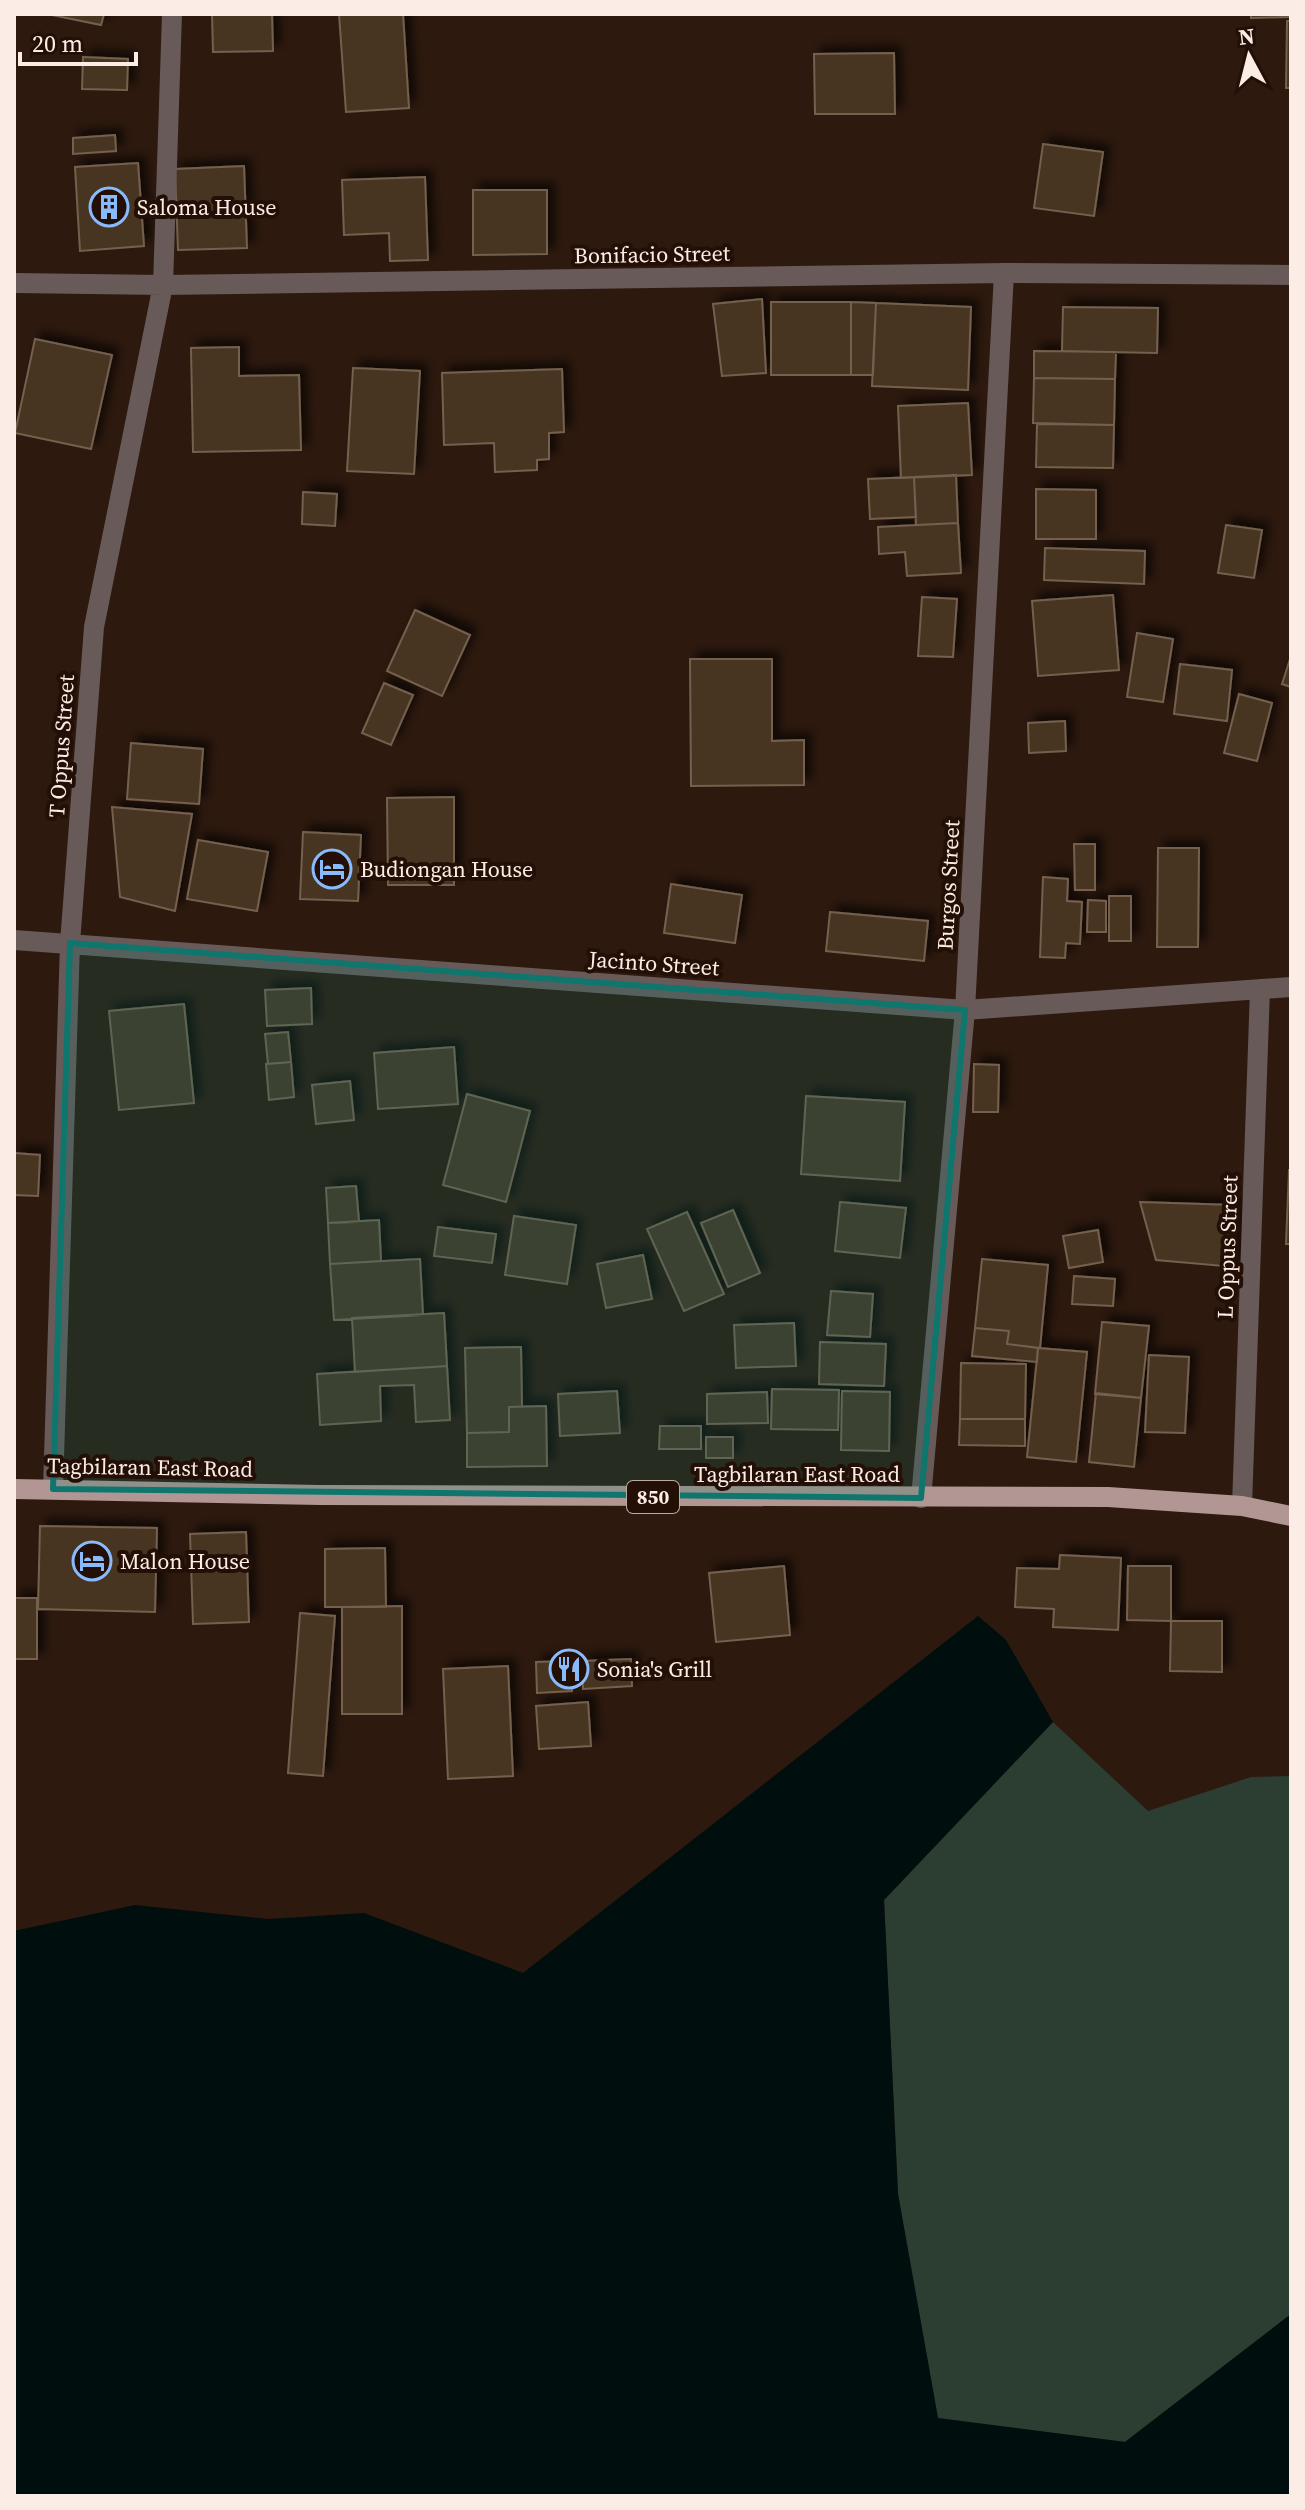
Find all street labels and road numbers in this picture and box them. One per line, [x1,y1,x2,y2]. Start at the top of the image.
street label: Bonifacio Street [574,238,731,270]
street label: T Oppus Street [41,673,81,818]
street label: Burgos Street [930,818,966,951]
street label: Jacinto Street [587,943,721,983]
street label: L Oppus Street [1210,1174,1245,1319]
street label: Tagbilaran East Road [47,1450,254,1484]
street label: Tagbilaran East Road [694,1459,901,1489]
road number: 850 [627,1481,679,1513]

